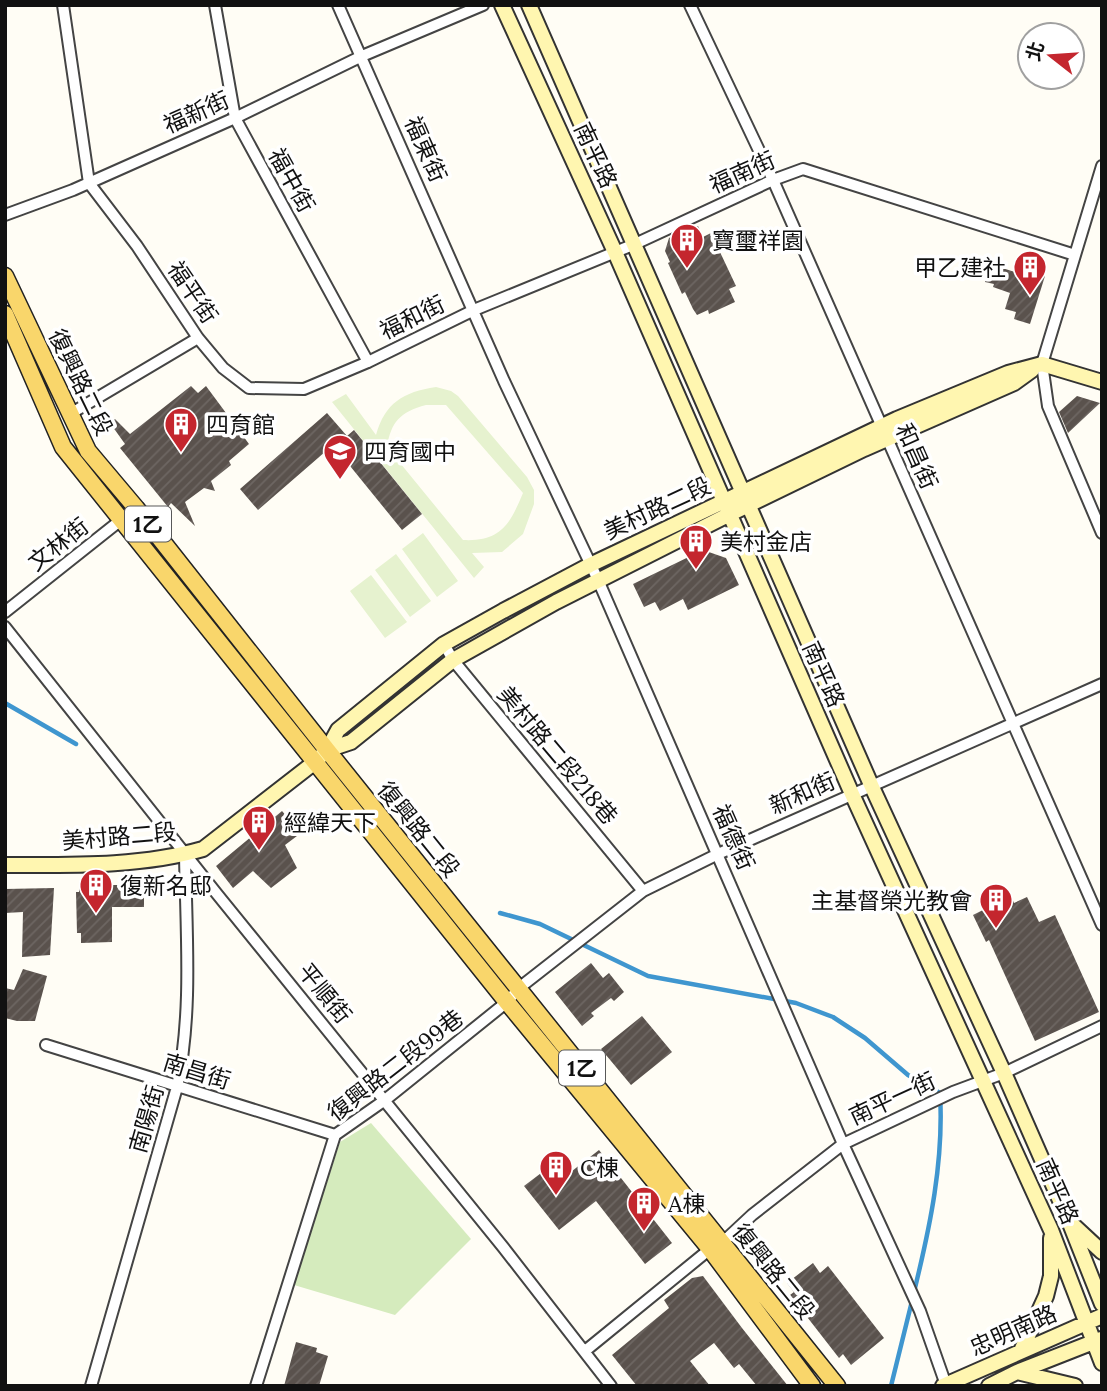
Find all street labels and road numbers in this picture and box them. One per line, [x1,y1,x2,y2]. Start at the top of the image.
street label: 福新街 [159,85,233,139]
street label: 福東街 [399,112,453,186]
street label: 南平路 [568,118,624,192]
street label: 福中街 [263,143,321,217]
street label: 福南街 [705,145,779,199]
street label: 福平街 [162,255,224,329]
street label: 福和街 [375,289,449,345]
street label: 復興路二段 [43,324,119,440]
street label: 和昌街 [890,419,944,493]
street label: 美村路二段 [599,471,715,545]
road number: 1乙 [125,506,171,542]
street label: 文林街 [22,511,94,577]
street label: 南平路 [797,637,851,711]
street label: 美村路二段218巷 [492,680,624,830]
street label: 新和街 [765,766,839,820]
street label: 復興路二段 [372,775,466,883]
street label: 福德街 [707,800,761,874]
street label: 美村路二段 [60,817,178,855]
street label: 平順街 [292,957,358,1029]
street label: 復興路二段99巷 [321,1003,469,1127]
street label: 南昌街 [160,1047,234,1095]
road number: 1乙 [559,1050,605,1086]
street label: 南平一街 [844,1065,940,1131]
street label: 南陽街 [123,1082,169,1156]
street label: 南平路 [1031,1154,1085,1228]
street label: 復興路二段 [727,1217,821,1325]
street label: 忠明南路 [965,1298,1061,1362]

